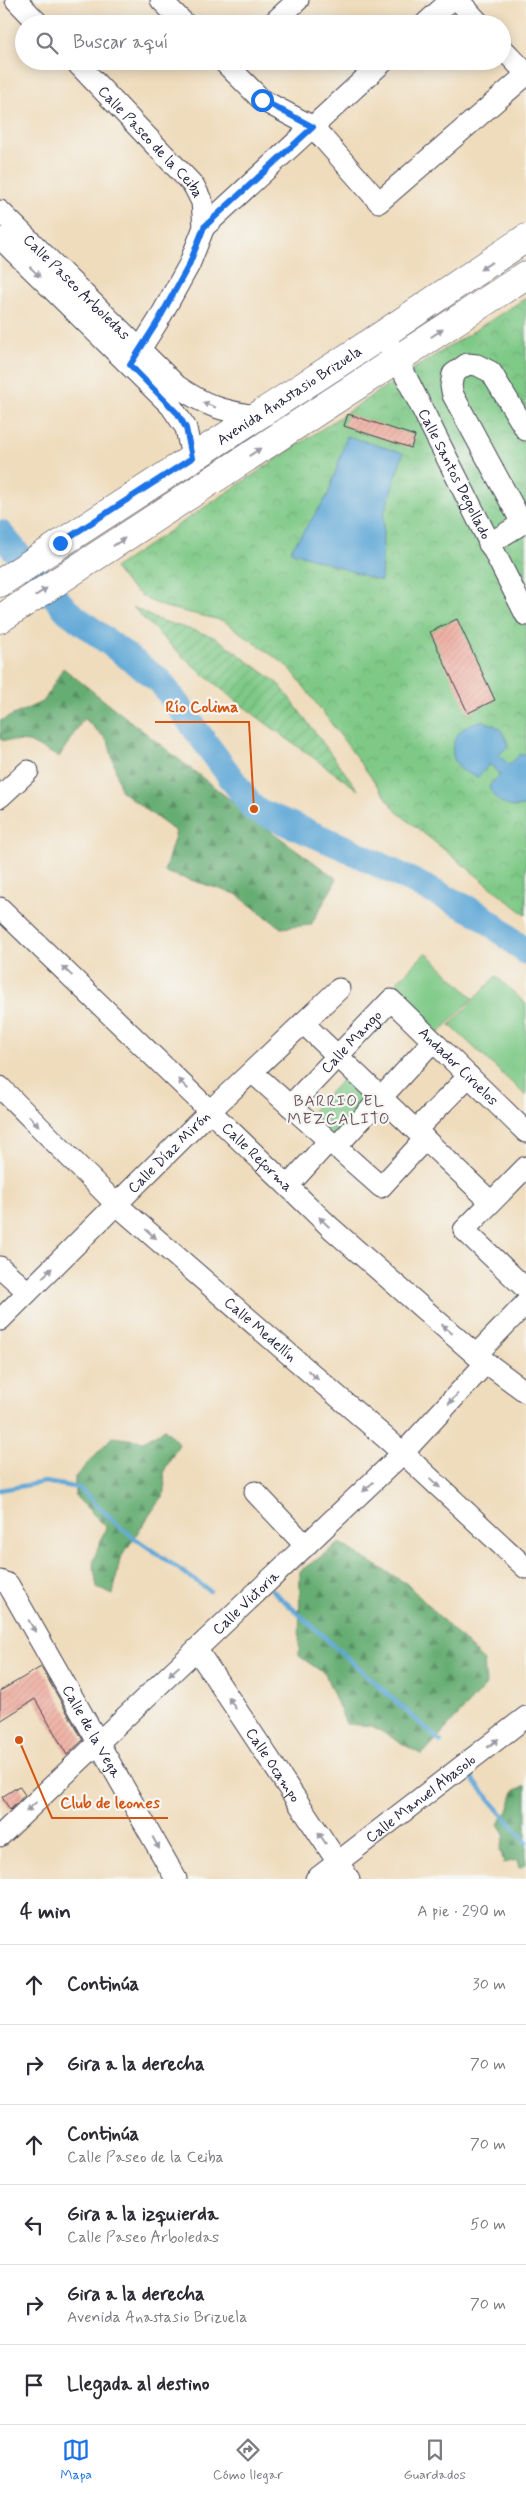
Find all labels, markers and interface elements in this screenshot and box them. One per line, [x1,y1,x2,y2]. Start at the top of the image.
search box [15,15,511,70]
icon: search [33,29,61,57]
text: Buscar aquí [73,30,168,55]
street label: Calle Paseo de la Ceiba [93,82,208,202]
route start [251,89,274,112]
street label: Calle Paseo Arboledas [18,230,134,345]
one-way arrow [479,261,492,270]
one-way arrow [29,266,41,278]
one-way arrow [431,328,444,338]
street label: Avenida Anastasio Brizuela [213,341,367,450]
one-way arrow [201,401,216,409]
street label: Calle Santos Degollado [413,405,495,543]
one-way arrow [248,448,261,457]
route end [49,532,72,555]
one-way arrow [112,537,125,546]
one-way arrow [34,587,48,597]
callout: Río Colima [155,691,249,722]
text: Río Colima [165,697,239,718]
one-way arrow [61,965,73,977]
street label: Calle Mango [317,1006,387,1078]
street label: Andador Ciruelos [414,1023,502,1111]
one-way arrow [177,1078,189,1090]
district label: BARRIO EL MEZCALITO [287,1091,391,1130]
street label: Calle Díaz Mirón [124,1107,215,1198]
one-way arrow [28,1115,40,1127]
street label: Calle Reforma [217,1119,297,1197]
one-way arrow [319,1216,331,1228]
one-way arrow [145,1228,157,1239]
one-way arrow [41,1267,53,1279]
street label: Calle Medellín [219,1293,300,1367]
one-way arrow [441,1323,453,1335]
one-way arrow [307,1369,319,1381]
one-way arrow [447,1392,459,1404]
one-way arrow [428,1477,440,1489]
one-way arrow [362,1481,374,1493]
street label: Calle Victoria [209,1566,285,1640]
one-way arrow [28,1619,37,1632]
one-way arrow [168,1665,180,1677]
street label: Calle de la Vega [57,1682,126,1783]
one-way arrow [227,1696,237,1710]
street label: Calle Ocampo [240,1724,305,1807]
one-way arrow [486,1737,499,1748]
street label: Calle Manuel Abasolo [362,1750,480,1848]
callout: Club de leones [52,1787,168,1818]
text: Club de leones [60,1793,161,1814]
one-way arrow [25,1801,37,1813]
one-way arrow [318,1831,327,1845]
one-way arrow [152,1836,160,1850]
text: 4 min [20,1898,71,1926]
text: A pie · 290 m [417,1901,506,1922]
icon: ahead [20,1971,48,1999]
text: Continúa [67,1972,139,1997]
text: 30 m [473,1974,506,1995]
icon: right [20,2051,48,2079]
text: Gira a la derecha [67,2052,205,2077]
text: 70 m [470,2054,506,2075]
text: Continúa [67,2122,139,2147]
icon: ahead [20,2131,48,2159]
text: 70 m [470,2134,506,2155]
text: Calle Paseo de la Ceiba [67,2147,224,2168]
text: Gira a la izquierda [67,2202,218,2227]
icon: left [20,2211,48,2239]
text: 50 m [470,2214,506,2235]
text: Calle Paseo Arboledas [67,2227,219,2248]
text: Gira a la derecha [67,2282,205,2307]
icon: right [20,2291,48,2319]
text: 70 m [470,2294,506,2315]
text: Avenida Anastasio Brizuela [67,2307,247,2328]
icon: arrive [20,2371,48,2399]
text: Llegada al destino [67,2372,209,2397]
tab: Mapa [60,2436,92,2484]
tab: Cómo llegar [213,2436,283,2484]
tab: Guardados [403,2436,466,2484]

